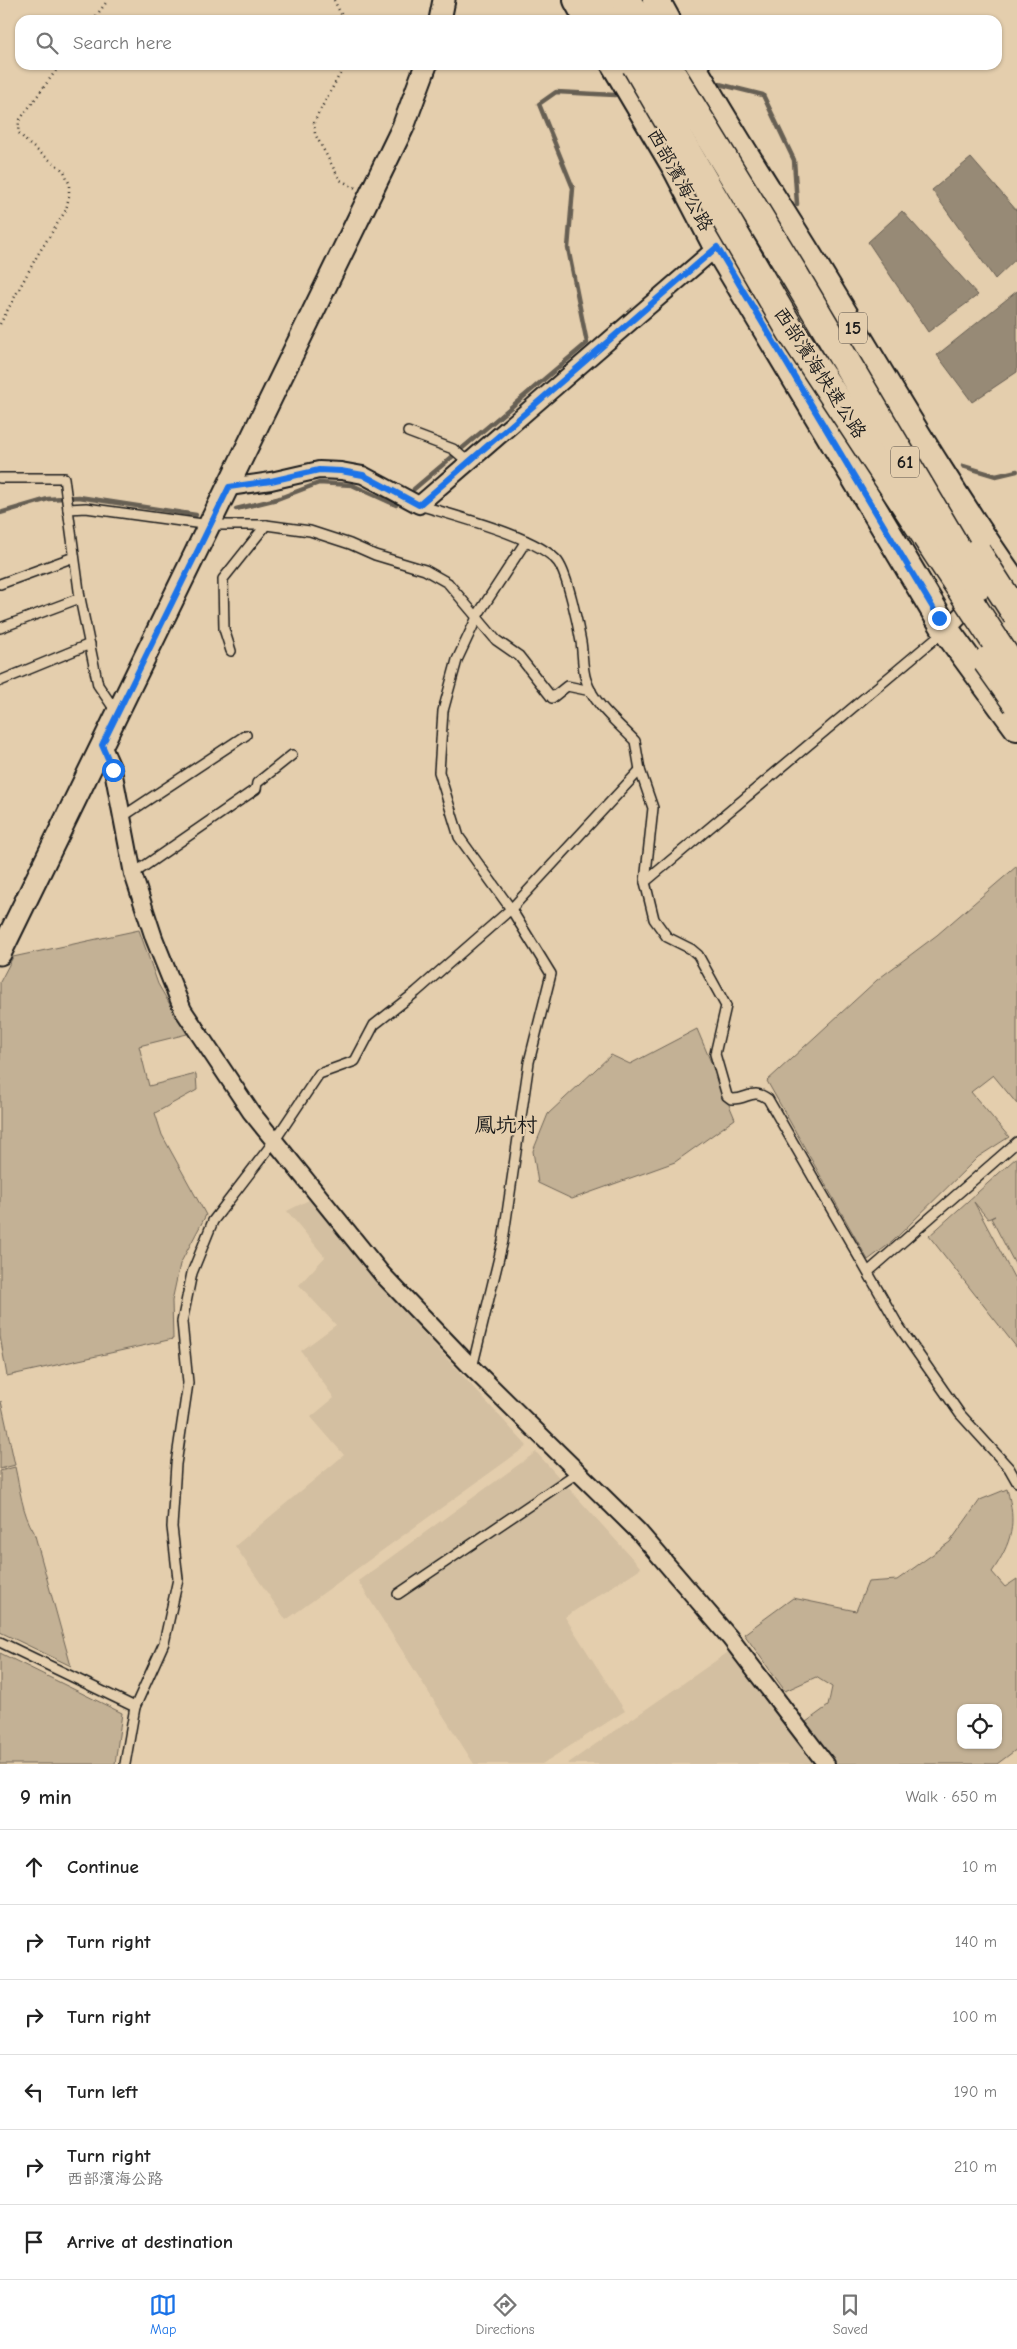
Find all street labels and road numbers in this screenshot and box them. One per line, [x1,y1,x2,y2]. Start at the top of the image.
street label: 西部濱海公路 [643,125,717,235]
street label: 西部濱海快速公路 [769,303,871,443]
road number: 15 [839,312,867,343]
road number: 61 [891,447,919,478]

